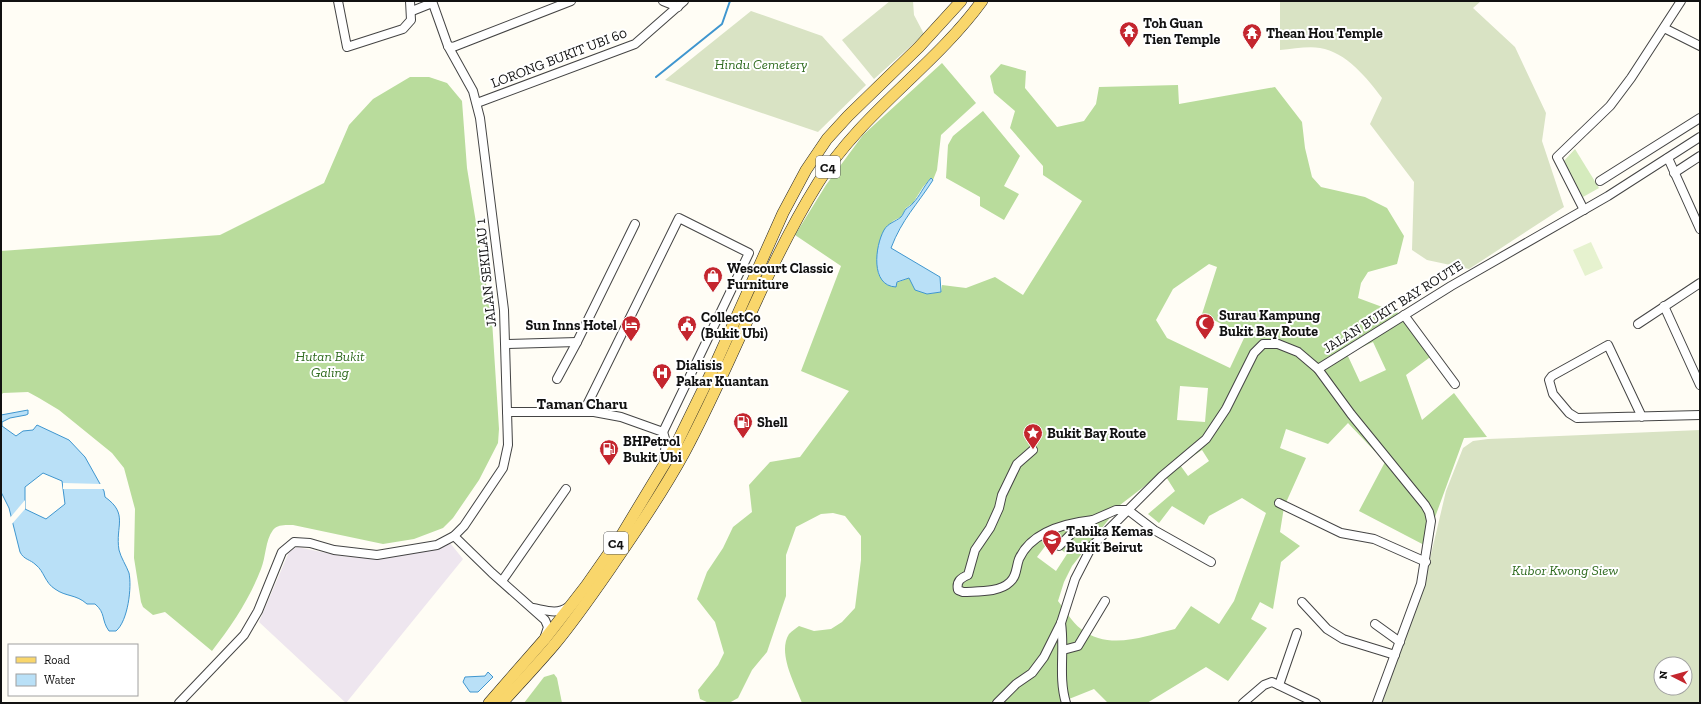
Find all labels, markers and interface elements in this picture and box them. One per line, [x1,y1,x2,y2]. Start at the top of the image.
place label: Toh Guan Tien Temple [1143,15,1220,48]
temple icon: Toh Guan Tien Temple [1118,20,1140,48]
temple icon: Thean Hou Temple [1241,22,1263,50]
street label: LORONG BUKIT UBI 60 [489,24,629,92]
place label: Thean Hou Temple [1266,25,1383,42]
park label: Hindu Cemetery [715,56,808,73]
road number: C4 [816,156,840,178]
street label: JALAN SEKILAU 1 [472,217,500,328]
street label: JALAN BUKIT BAY ROUTE [1320,257,1466,357]
place label: Wescourt Classic Furniture [727,260,834,293]
shop icon: Wescourt Classic Furniture [702,265,724,293]
place label: Surau Kampung Bukit Bay Route [1219,307,1320,340]
place label: CollectCo (Bukit Ubi) [701,309,768,342]
mosque icon: Surau Kampung Bukit Bay Route [1194,312,1216,340]
hotel icon: Sun Inns Hotel [620,314,642,342]
public building icon: CollectCo (Bukit Ubi) [676,314,698,342]
place label: Sun Inns Hotel [526,317,617,334]
park label: Hutan Bukit Galing [295,348,365,381]
place label: Dialisis Pakar Kuantan [676,357,769,390]
hospital icon: Dialisis Pakar Kuantan [651,362,673,390]
district label: Taman Charu [537,395,628,413]
fuel station icon: Shell [732,411,754,439]
place label: Shell [757,414,788,431]
place icon: Bukit Bay Route [1022,422,1044,450]
place label: Bukit Bay Route [1047,425,1146,442]
place label: BHPetrol Bukit Ubi [623,433,682,466]
fuel station icon: BHPetrol Bukit Ubi [598,438,620,466]
place label: Tabika Kemas Bukit Beirut [1066,523,1154,556]
school or university icon: Tabika Kemas Bukit Beirut [1041,528,1063,556]
road number: C4 [604,532,628,554]
park label: Kubor Kwong Siew [1512,562,1618,579]
legend [8,644,138,696]
text: Road [44,653,70,667]
north arrow [1653,656,1693,696]
text: N [1657,670,1671,680]
text: Water [44,673,76,687]

